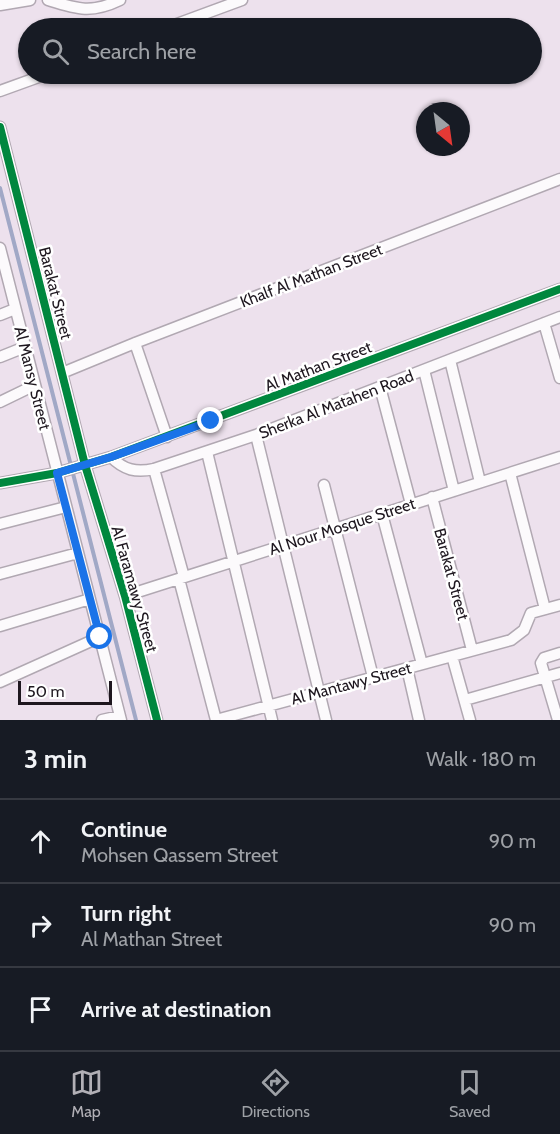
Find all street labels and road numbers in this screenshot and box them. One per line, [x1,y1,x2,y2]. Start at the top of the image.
street label: Khalf Al Mathan Street [237,239,386,311]
street label: Barakat Street [35,245,76,342]
street label: Al Mansy Street [10,324,55,432]
street label: Al Mathan Street [262,337,375,396]
street label: Sherka Al Matahen Road [256,366,416,443]
street label: Al Nour Mosque Street [267,494,418,559]
street label: Al Faramawy Street [107,524,162,655]
street label: Barakat Street [430,526,473,623]
street label: Al Mantawy Street [289,658,414,709]

